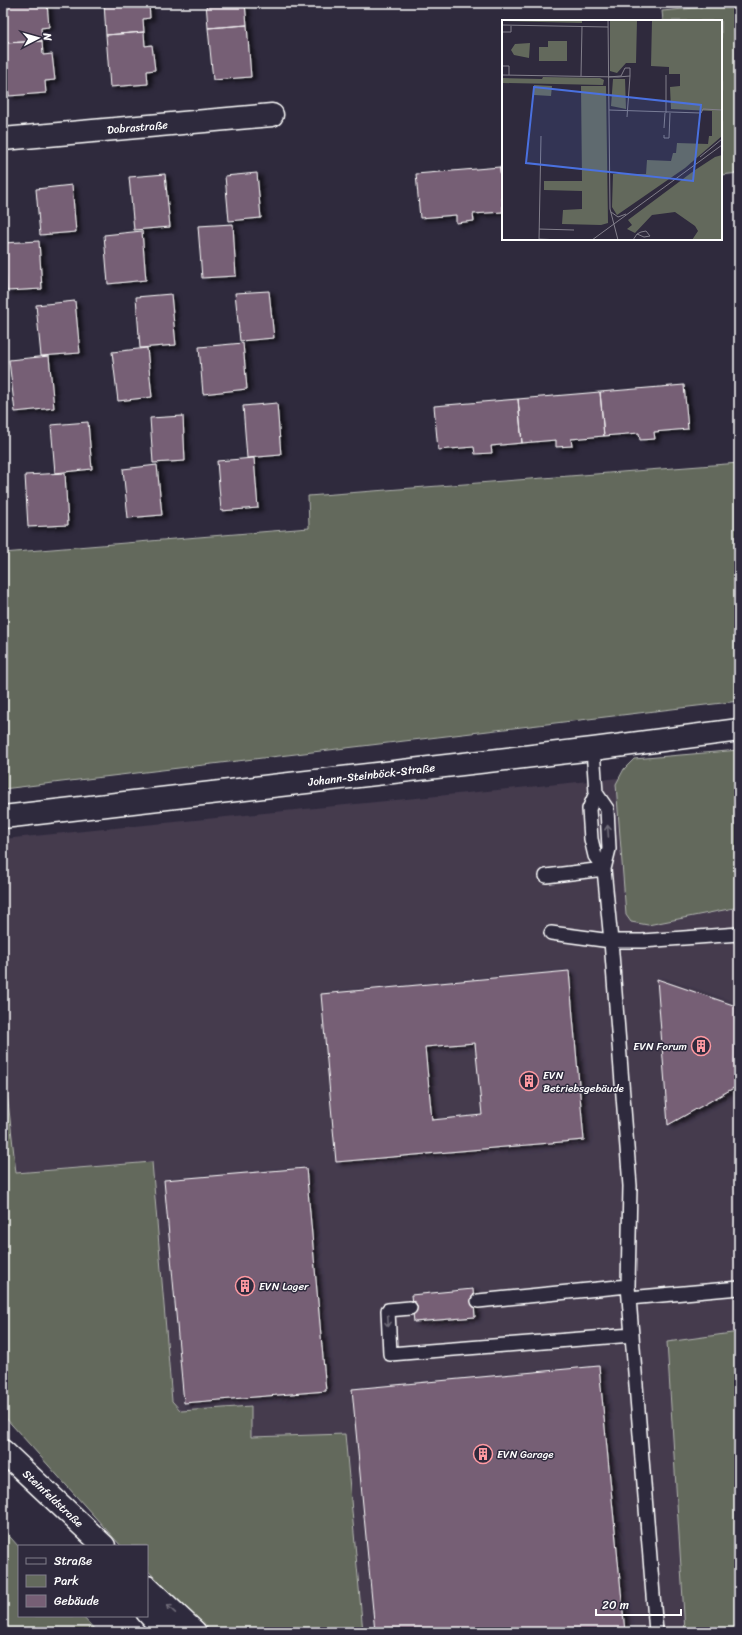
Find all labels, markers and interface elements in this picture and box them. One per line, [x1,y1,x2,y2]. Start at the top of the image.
north arrow [18,18,58,58]
inset map [502,20,722,240]
text: N [37,31,57,42]
street label: Dobrastraße [106,115,169,139]
street label: Johann-Steinböck-Straße [306,758,436,791]
one-way arrow [605,825,612,838]
building icon: EVN Forum [690,1035,712,1057]
place label: EVN Forum [633,1037,688,1056]
place label: EVN Betriebsgebäude [543,1066,624,1098]
building icon: EVN Betriebsgebäude [518,1070,540,1092]
building icon: EVN Lager [234,1275,256,1297]
place label: EVN Lager [259,1277,310,1296]
one-way arrow [385,1314,392,1327]
building icon: EVN Garage [472,1443,494,1465]
place label: EVN Garage [497,1445,554,1464]
street label: Steinfeldstraße [18,1465,88,1532]
legend [18,1545,148,1617]
text: Straße [54,1550,92,1572]
text: Park [54,1570,79,1592]
text: Gebäude [54,1590,99,1612]
scale bar [596,1591,681,1617]
text: 20 m [602,1594,629,1616]
one-way arrow [166,1605,176,1614]

